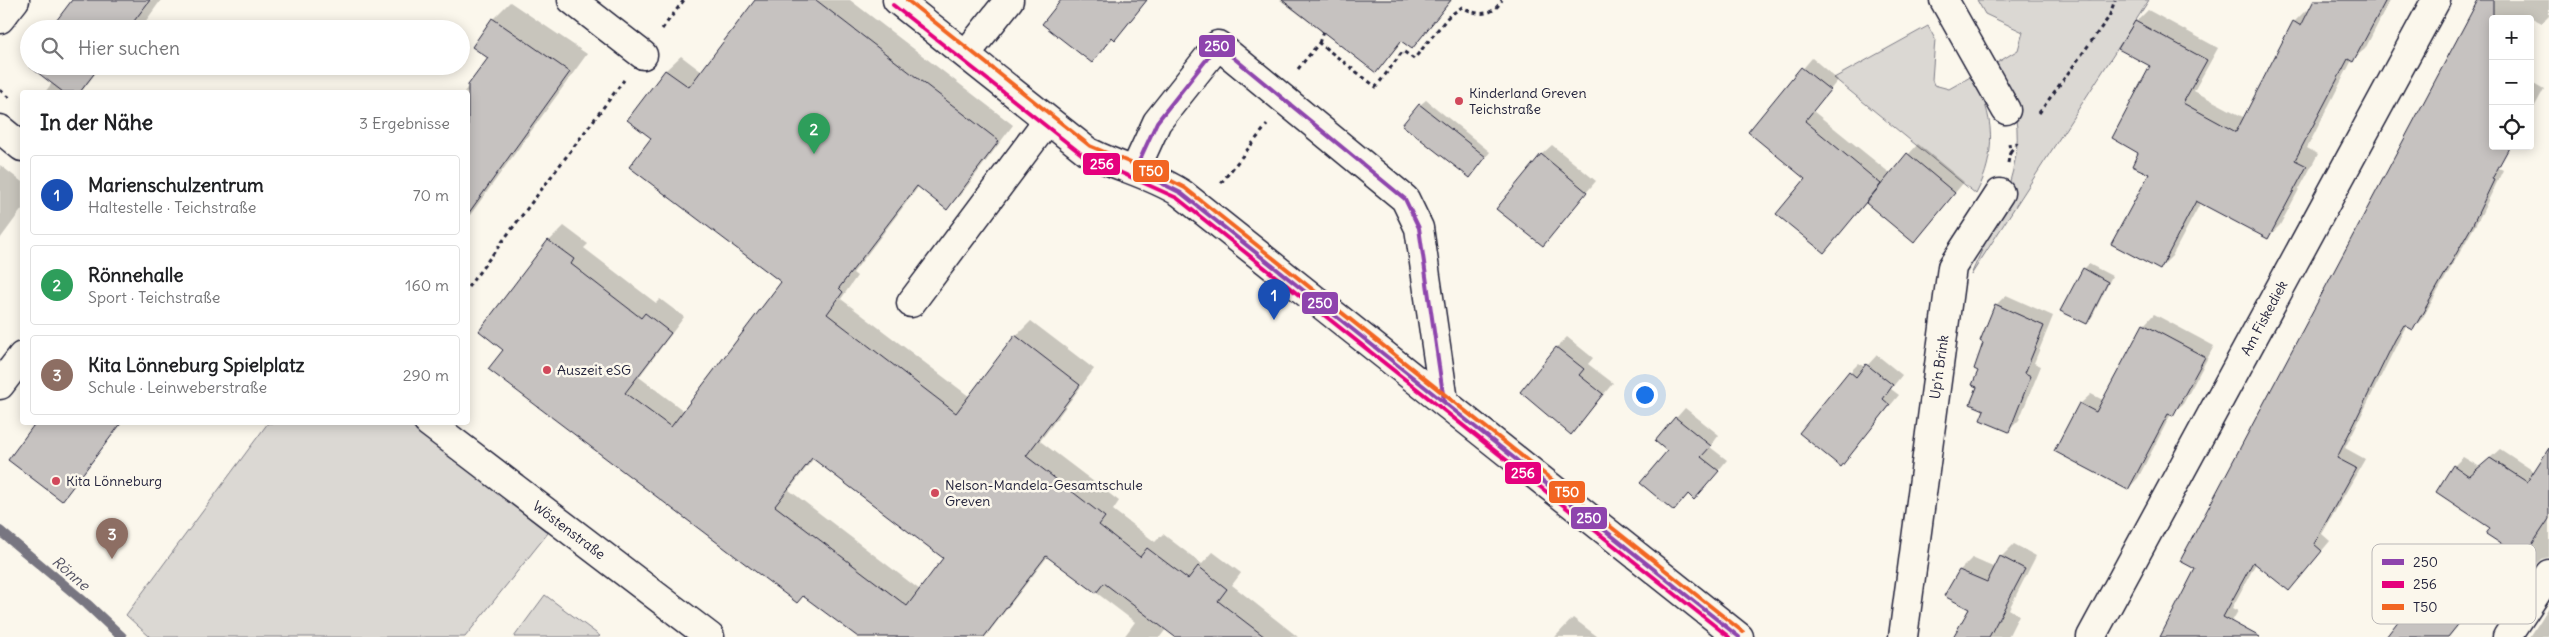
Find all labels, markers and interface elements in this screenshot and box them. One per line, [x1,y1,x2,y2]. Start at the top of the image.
map controls [2489,15,2534,150]
button: + [2489,15,2534,60]
search box [20,20,470,75]
icon: search [38,34,66,62]
line badge: 250 [1198,34,1236,58]
text: Hier suchen [78,36,180,60]
text: 250 [1205,37,1229,55]
button: − [2489,60,2534,105]
place label: Kinderland Greven Teichstraße [1469,84,1587,118]
marker: Kinderland Greven Teichstraße [1453,95,1465,107]
button: locate [2489,105,2534,150]
text: In der Nähe [40,109,153,136]
text: 3 Ergebnisse [359,113,450,133]
pin: 2 [798,113,830,154]
line badge: 256 [1082,152,1121,176]
text: 256 [1090,155,1114,173]
line badge: T50 [1132,159,1170,183]
text: T50 [1139,162,1163,180]
text: Marienschulzentrum [88,173,264,197]
text: 1 [54,185,60,205]
text: 70 m [413,185,449,205]
text: Haltestelle · Teichstraße [88,197,256,217]
text: Rönnehalle [88,263,183,287]
text: 2 [53,275,61,295]
text: 160 m [405,275,449,295]
street label: Am Fiskediek [2237,277,2291,359]
pin: 1 [1258,279,1290,320]
text: Sport · Teichstraße [88,287,220,307]
line badge: 250 [1301,291,1339,315]
text: 250 [1308,294,1332,312]
street label: Up'n Brink [1926,334,1952,400]
text: Kita Lönneburg Spielplatz [88,353,305,377]
place label: Auszeit eSG [557,361,631,379]
marker: Auszeit eSG [541,364,553,376]
text: 3 [52,365,62,385]
text: 290 m [403,365,449,385]
text: Schule · Leinweberstraße [88,377,267,397]
your location [1632,382,1658,408]
line badge: 256 [1504,461,1542,485]
text: 256 [1511,464,1535,482]
place label: Kita Lönneburg [66,472,162,490]
marker: Kita Lönneburg [50,475,62,487]
place label: Nelson-Mandela-Gesamtschule Greven [945,476,1143,510]
line badge: T50 [1548,480,1586,504]
text: T50 [1555,483,1579,501]
marker: Nelson-Mandela-Gesamtschule Greven [929,487,941,499]
street label: Wöstenstraße [529,497,609,563]
line badge: 250 [1570,506,1608,530]
text: 250 [1577,509,1601,527]
pin: 3 [96,518,128,559]
legend [2372,544,2536,624]
water label: Rönne [48,552,94,595]
text: 250 [2413,553,2438,571]
text: 256 [2413,575,2437,593]
text: T50 [2413,598,2438,616]

